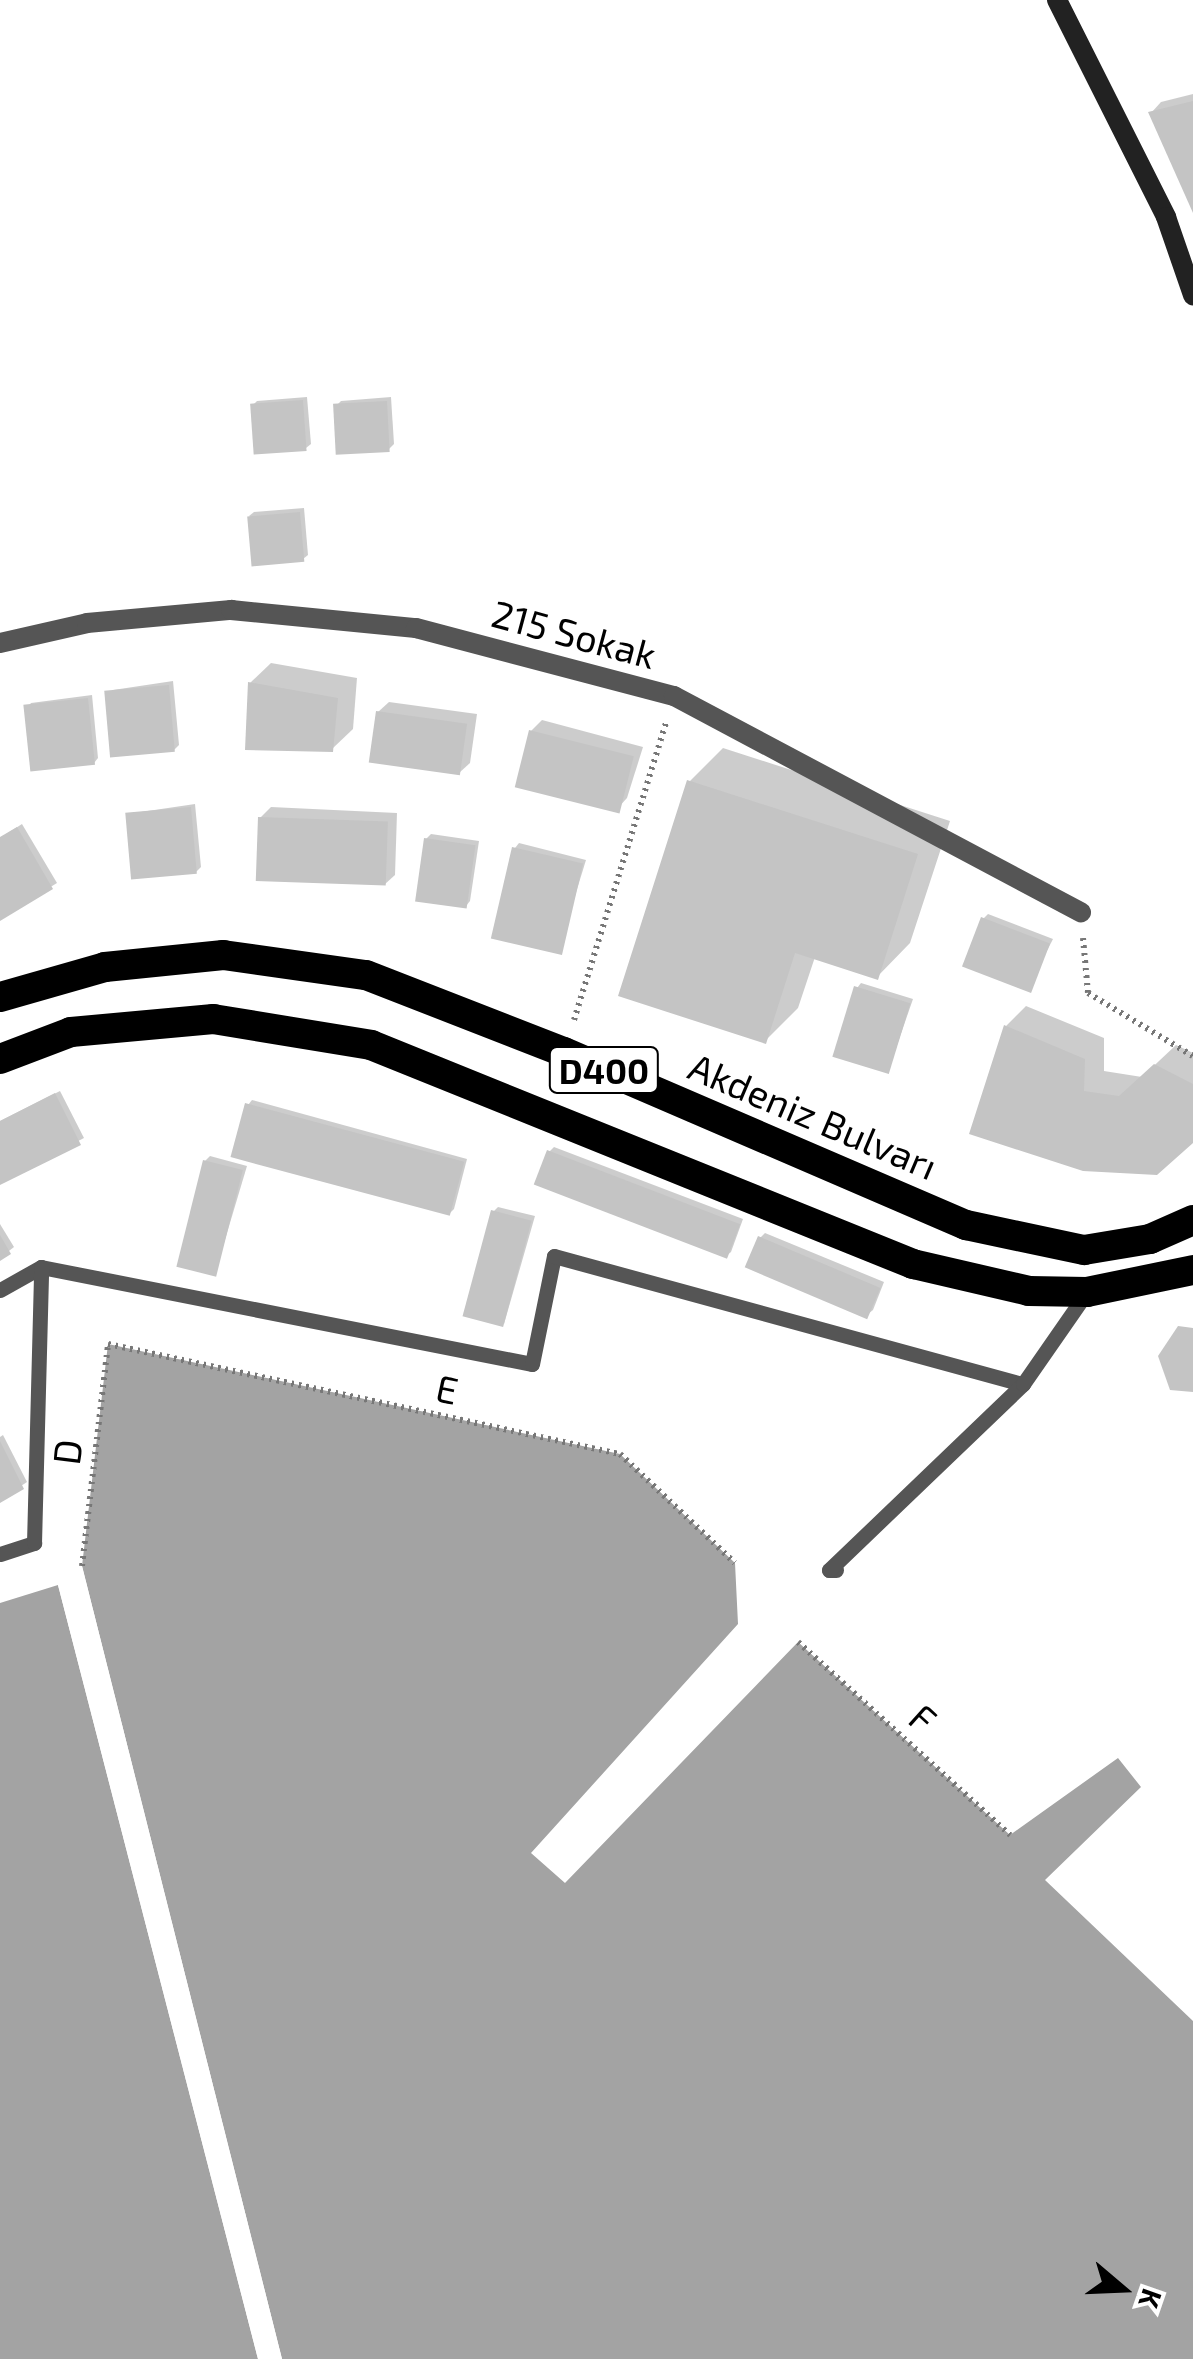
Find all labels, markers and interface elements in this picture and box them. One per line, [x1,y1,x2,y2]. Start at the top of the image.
street label: 215 Sokak [487,590,661,678]
road number: D400 [546,1040,662,1100]
street label: Akdeniz Bulvarı [682,1043,944,1189]
street label: E [432,1364,462,1414]
street label: D [43,1437,91,1467]
street label: F [900,1694,946,1742]
north arrow [1073,2239,1173,2339]
text: K [1132,2285,1170,2313]

